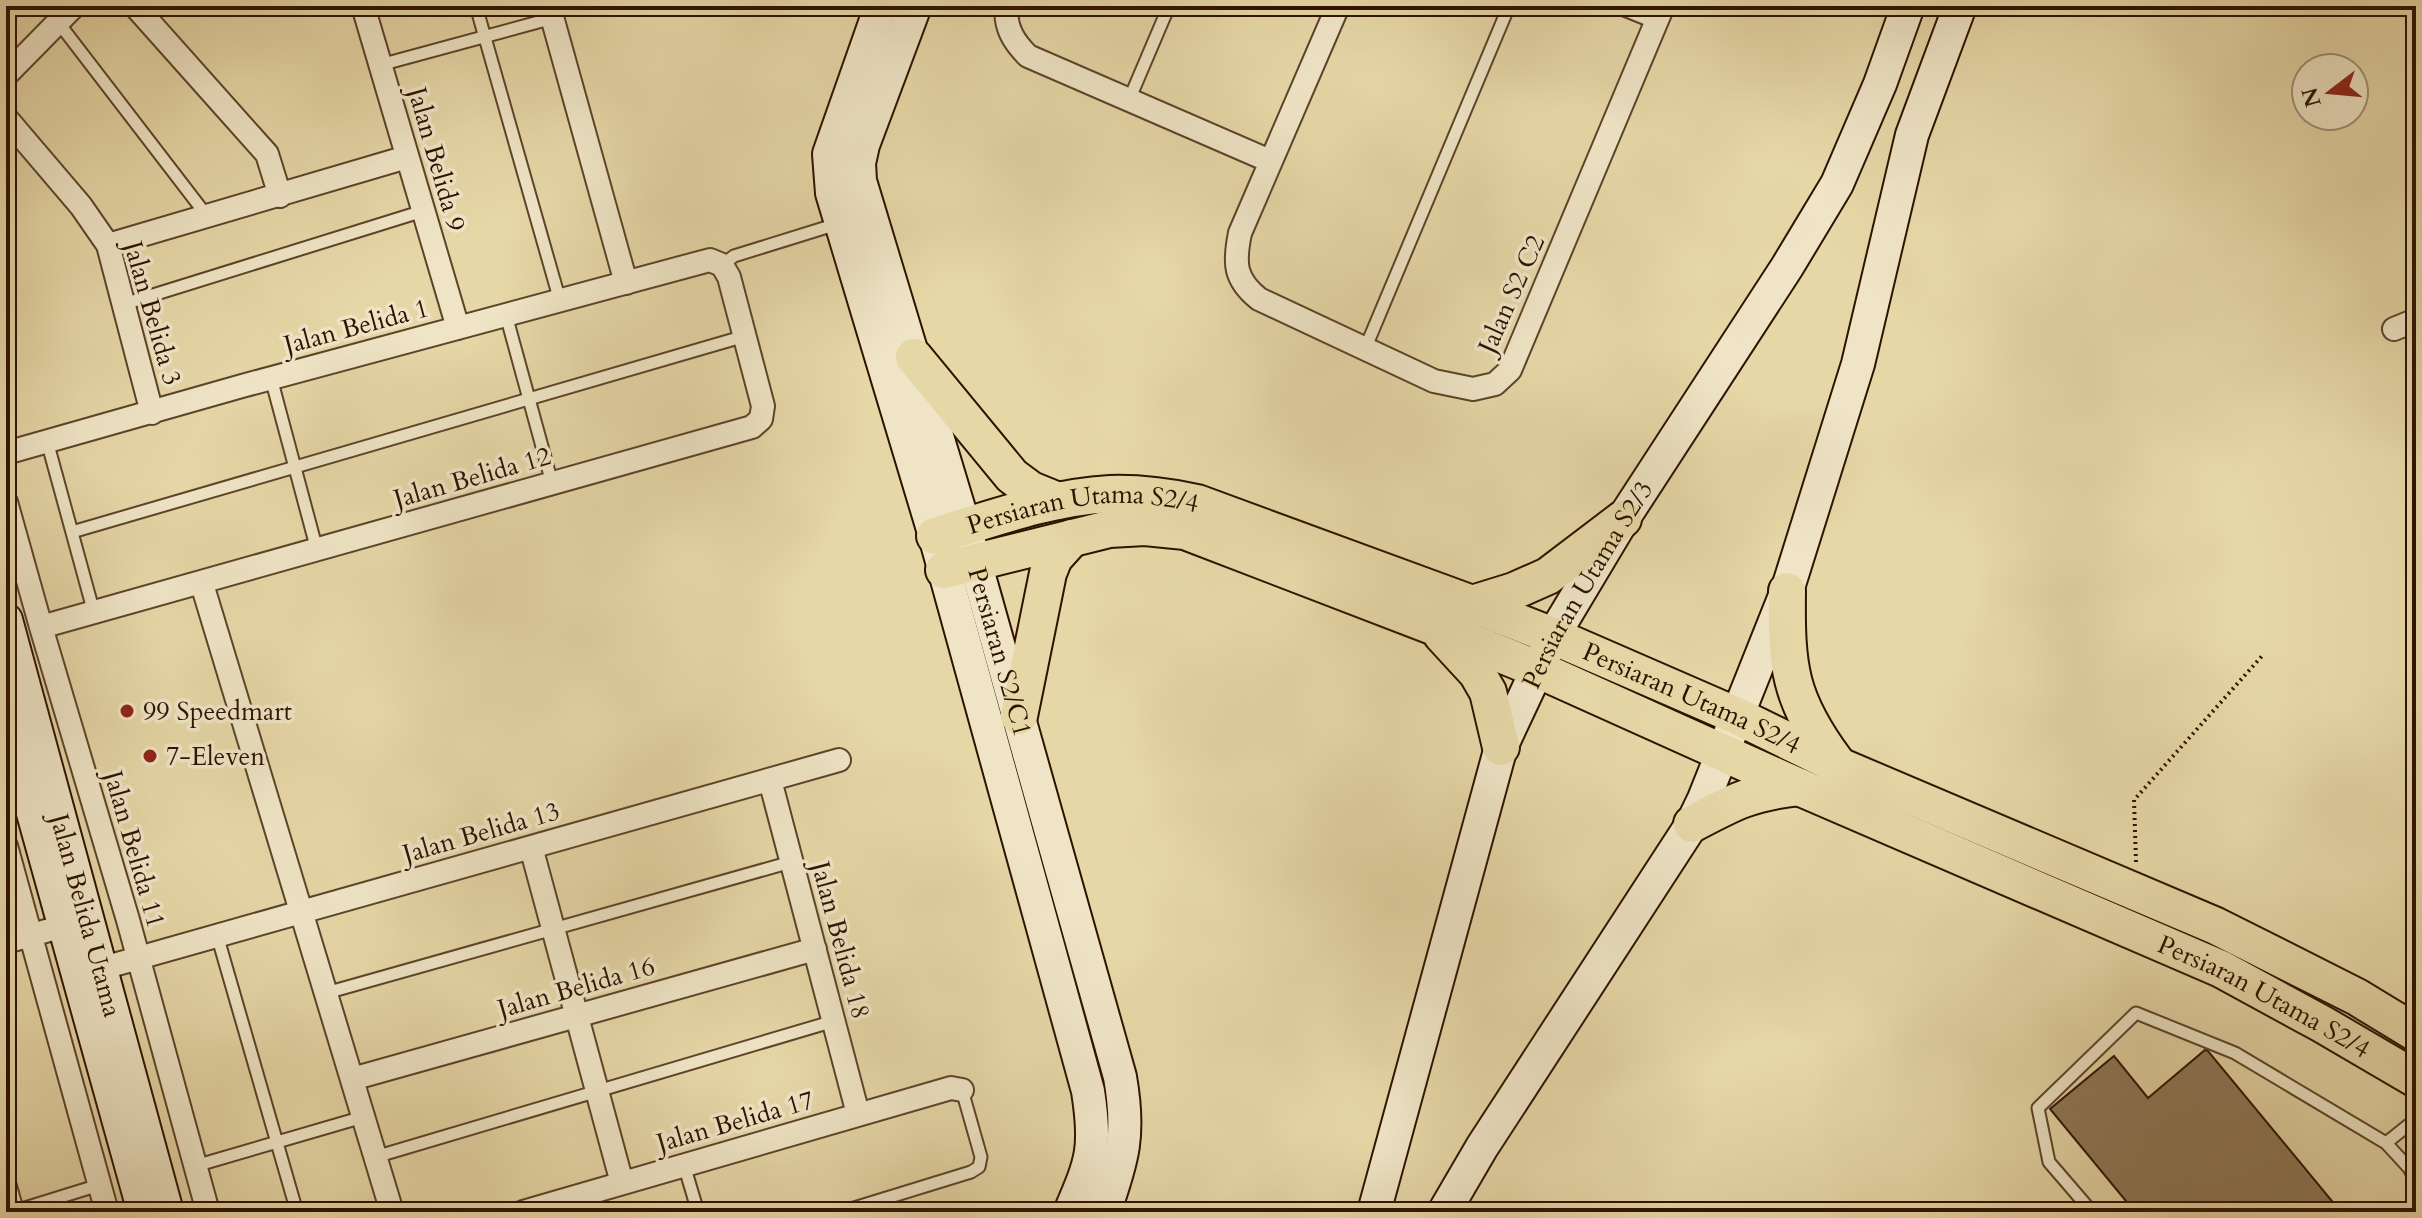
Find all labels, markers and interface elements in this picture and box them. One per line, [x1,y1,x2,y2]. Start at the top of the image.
north arrow [2290,52,2370,132]
street label: Jalan Belida 9 [398,79,474,235]
text: N [2295,84,2329,111]
street label: Jalan S2 C2 [1468,229,1553,363]
street label: Jalan Belida 3 [114,233,190,389]
street label: Jalan Belida 1 [276,290,432,364]
street label: Jalan Belida 12 [386,438,555,518]
street label: Persiaran Utama S2/3 [1514,474,1661,695]
street label: Persiaran Utama S2/4 [963,477,1202,543]
street label: Persiaran S2/C1 [959,563,1040,741]
street label: Persiaran Utama S2/4 [1577,634,1806,763]
place label: 99 Speedmart [143,694,292,729]
marker: 99 Speedmart [118,702,136,720]
place label: 7-Eleven [166,739,265,774]
marker: 7-Eleven [141,747,159,765]
street label: Jalan Belida 11 [94,763,174,932]
street label: Jalan Belida 13 [395,793,564,873]
street label: Jalan Belida Utama [40,806,130,1021]
street label: Jalan Belida 18 [802,854,878,1023]
street label: Persiaran Utama S2/4 [2152,927,2377,1067]
street label: Jalan Belida 16 [490,948,659,1028]
street label: Jalan Belida 17 [649,1082,818,1162]

